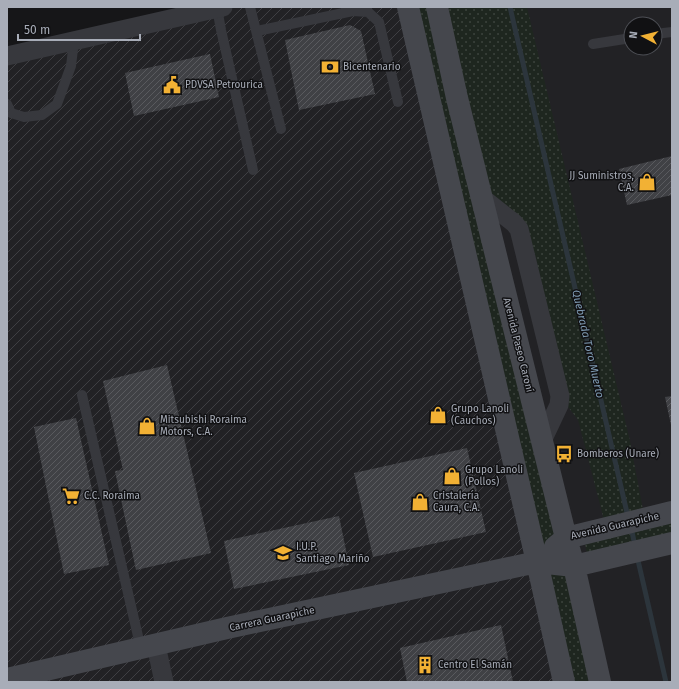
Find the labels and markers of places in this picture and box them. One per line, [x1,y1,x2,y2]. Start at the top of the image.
bank icon: Bicentenario [320,57,340,77]
place label: Bicentenario [343,61,401,73]
public building icon: PDVSA Petrourica [162,75,182,95]
place label: PDVSA Petrourica [185,79,263,91]
place label: JJ Suministros, C.A. [569,170,634,194]
shop icon: JJ Suministros, C.A. [637,172,657,192]
place label: Grupo Lanoli (Cauchos) [451,403,509,427]
shop icon: Grupo Lanoli (Cauchos) [428,405,448,425]
place label: Mitsubishi Roraima Motors, C.A. [160,414,247,438]
shop icon: Mitsubishi Roraima Motors, C.A. [137,416,157,436]
bus stop icon: Bomberos (Unare) [554,444,574,464]
place label: Bomberos (Unare) [577,447,659,460]
place label: Grupo Lanoli (Pollos) [465,464,523,488]
shop icon: Grupo Lanoli (Pollos) [442,466,462,486]
supermarket icon: C.C. Roraima [61,486,81,506]
place label: Cristalería Caura, C.A. [433,489,480,514]
place label: C.C. Roraima [84,490,140,502]
shop icon: Cristalería Caura, C.A. [410,492,430,512]
place label: I.U.P. Santiago Mariño [296,541,370,565]
school or university icon: I.U.P. Santiago Mariño [273,543,293,563]
building icon: Centro El Samán [415,655,435,675]
place label: Centro El Samán [438,659,512,671]

